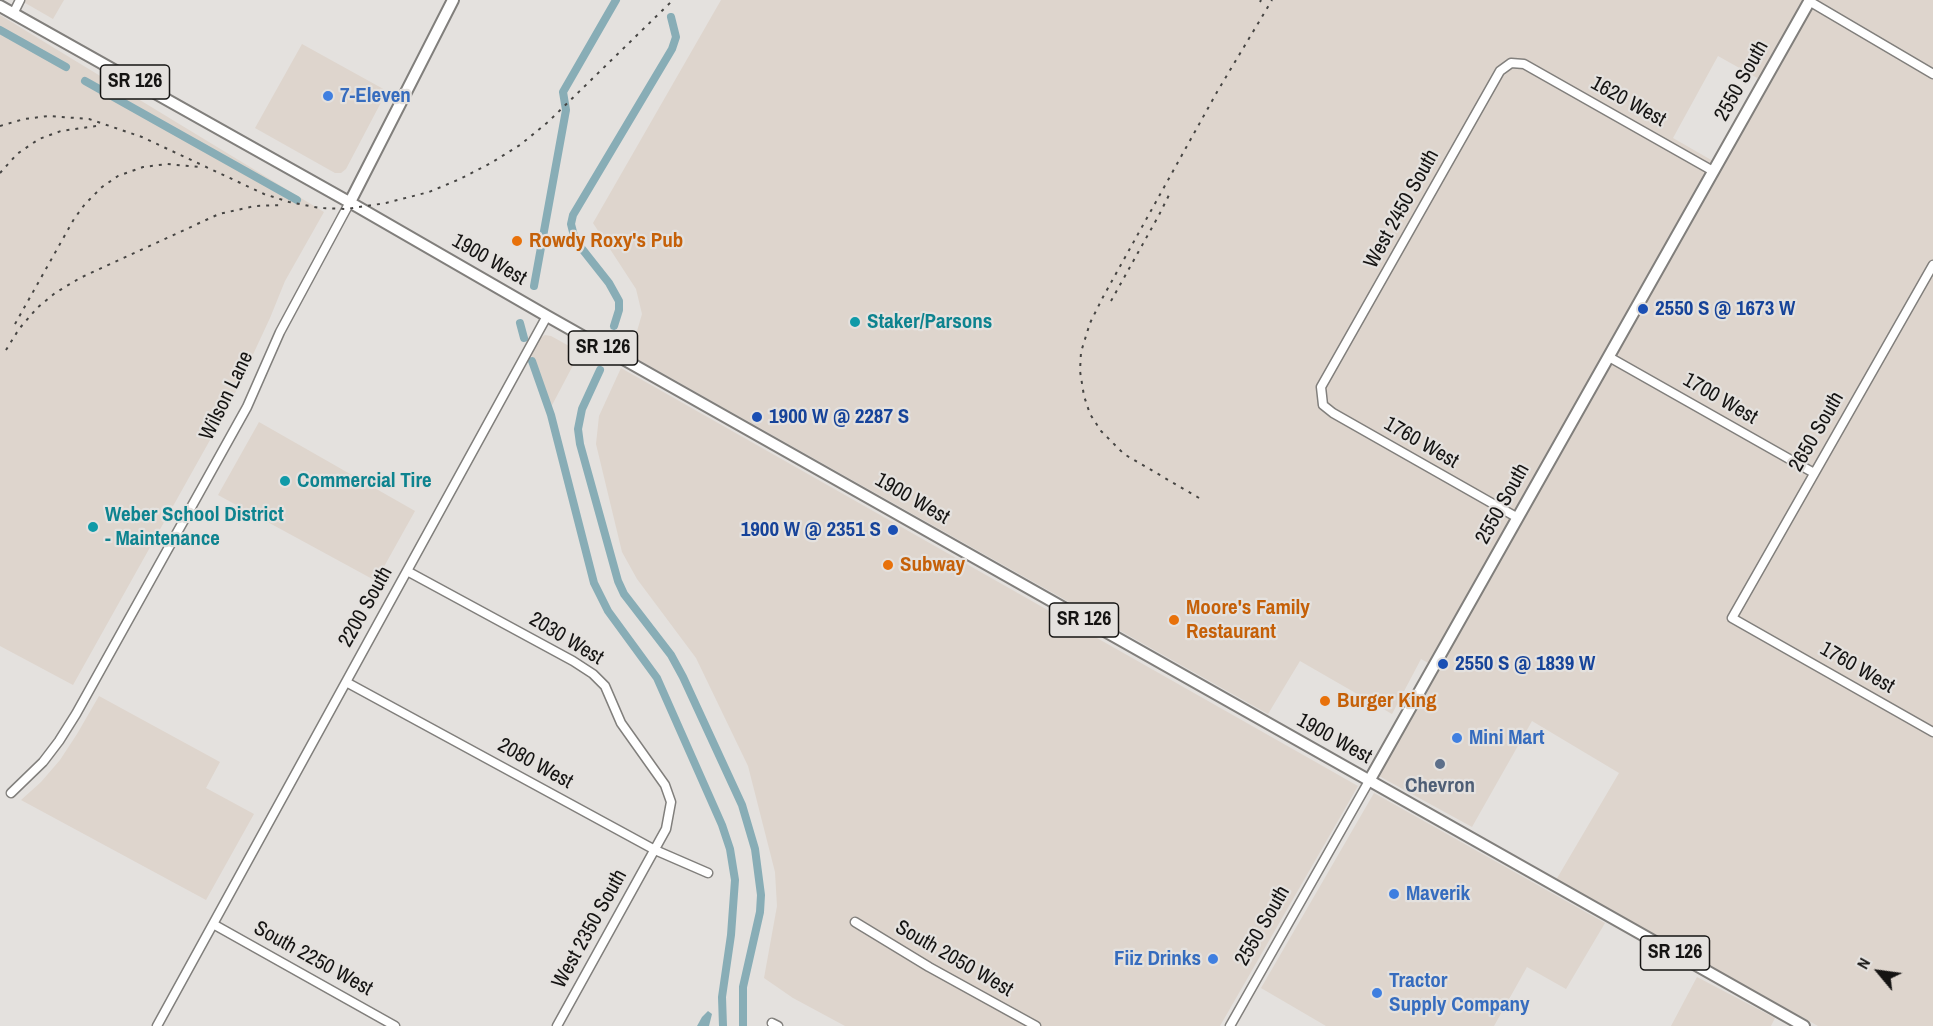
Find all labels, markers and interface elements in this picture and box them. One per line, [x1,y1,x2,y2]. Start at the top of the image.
street label: 2550 South [1710,36,1774,126]
road number: SR 126 [100,65,170,99]
street label: 1620 West [1586,71,1670,133]
place label: 7-Eleven [340,83,411,109]
marker: 7-Eleven [321,89,335,103]
street label: West 2450 South [1359,145,1445,273]
place label: Rowdy Roxy's Pub [529,228,683,254]
street label: 1900 West [447,229,531,291]
marker: Rowdy Roxy's Pub [510,234,524,248]
place label: 2550 S @ 1673 W [1655,296,1795,322]
marker: 2550 S @ 1673 W [1636,302,1650,316]
place label: Staker/Parsons [867,309,992,335]
marker: Staker/Parsons [848,315,862,329]
road number: SR 126 [568,331,638,365]
street label: Wilson Lane [195,347,259,445]
street label: 1700 West [1678,368,1762,430]
street label: 2650 South [1784,388,1850,476]
place label: 1900 W @ 2287 S [769,404,909,430]
marker: 1900 W @ 2287 S [750,410,764,424]
street label: 1760 West [1379,412,1463,474]
street label: 2550 South [1471,459,1535,549]
place label: Commercial Tire [297,468,432,494]
street label: 1900 West [870,468,954,530]
marker: Commercial Tire [278,474,292,488]
place label: Weber School District - Maintenance [105,502,284,552]
place label: 1900 W @ 2351 S [741,517,881,543]
marker: Weber School District - Maintenance [86,520,100,534]
marker: 1900 W @ 2351 S [886,523,900,537]
place label: Subway [900,552,965,578]
marker: Subway [881,558,895,572]
street label: 2200 South [334,562,398,652]
place label: Moore's Family Restaurant [1186,595,1310,645]
road number: SR 126 [1050,603,1118,637]
street label: 2030 West [524,607,608,671]
marker: Moore's Family Restaurant [1167,613,1181,627]
street label: 1760 West [1815,637,1899,699]
place label: 2550 S @ 1839 W [1455,651,1595,677]
marker: 2550 S @ 1839 W [1436,657,1450,671]
place label: Burger King [1337,688,1436,714]
marker: Burger King [1318,694,1332,708]
street label: 1900 West [1292,708,1376,770]
place label: Mini Mart [1469,725,1545,751]
marker: Mini Mart [1450,731,1464,745]
street label: 2080 West [493,733,577,795]
marker: Chevron [1433,757,1447,771]
place label: Chevron [1405,773,1475,799]
street label: West 2350 South [547,865,633,993]
place label: Maverik [1406,881,1470,907]
street label: 2550 South [1230,882,1296,970]
marker: Maverik [1387,887,1401,901]
street label: South 2050 West [891,915,1017,1003]
street label: South 2250 West [249,916,377,1002]
road number: SR 126 [1640,936,1710,970]
north arrow [1849,942,1909,1002]
place label: Fiiz Drinks [1114,946,1201,972]
marker: Fiiz Drinks [1206,952,1220,966]
text: N [1851,954,1875,973]
place label: Tractor Supply Company [1389,968,1530,1018]
marker: Tractor Supply Company [1370,986,1384,1000]

